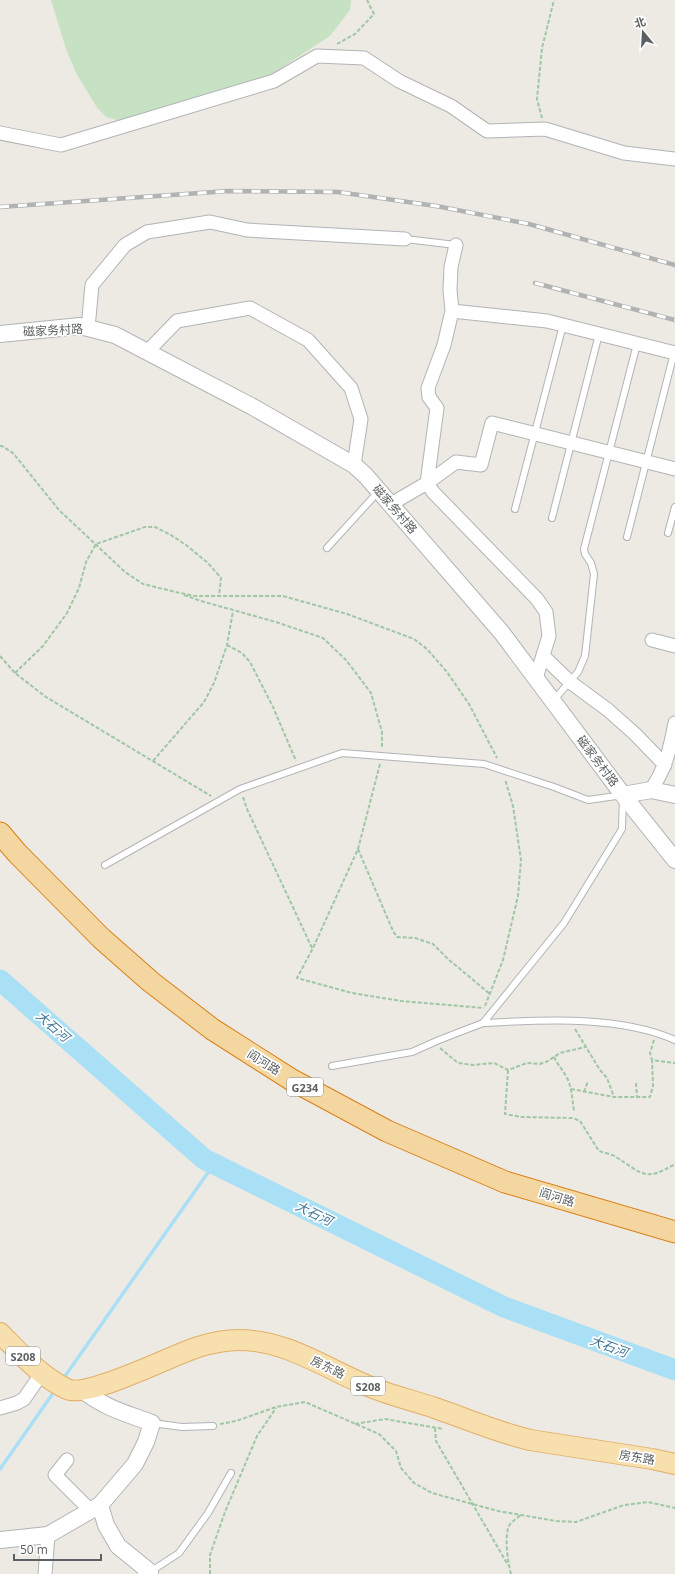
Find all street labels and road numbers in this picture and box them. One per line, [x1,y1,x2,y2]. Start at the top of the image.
street label: 磁家务村路 [23,320,83,340]
street label: 磁家务村路 [369,481,421,537]
street label: 磁家务村路 [573,732,623,790]
street label: 阎河路 [244,1045,284,1079]
road number: G234 [287,1078,323,1096]
street label: 阎河路 [537,1184,577,1210]
road number: S208 [6,1347,40,1365]
street label: 房东路 [308,1351,348,1383]
road number: S208 [351,1377,385,1395]
street label: 房东路 [618,1446,656,1468]

